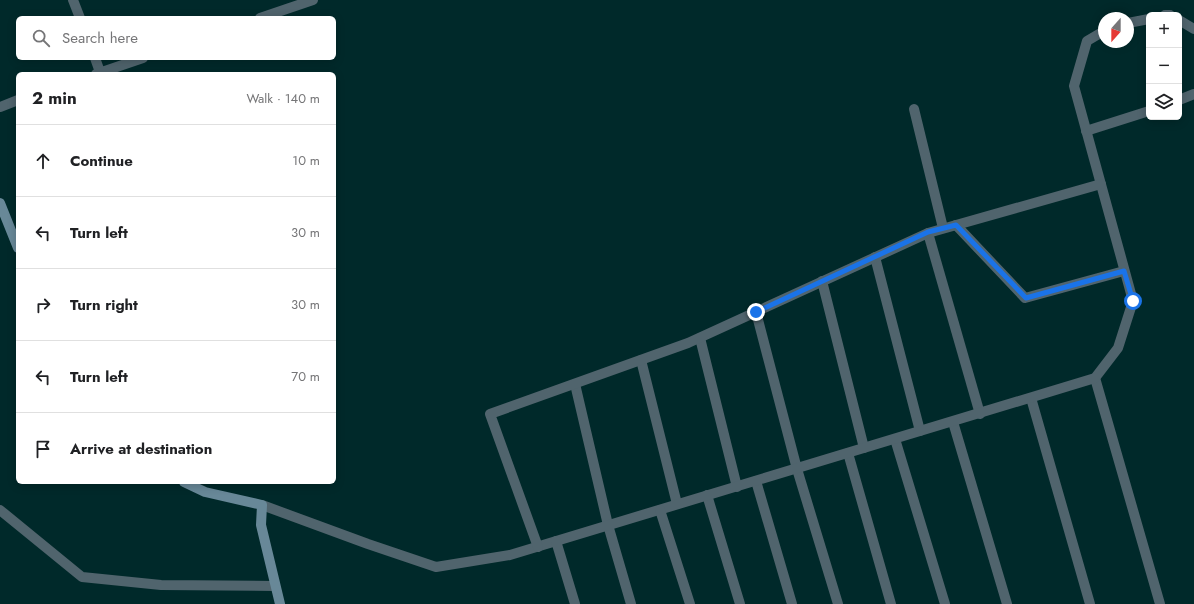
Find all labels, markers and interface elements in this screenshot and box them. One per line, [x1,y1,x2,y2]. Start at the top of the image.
north arrow [1098,12,1134,48]
map controls [1146,12,1182,120]
button: + [1146,12,1182,48]
search box [16,16,336,60]
icon: search [30,27,52,49]
text: Search here [62,27,138,49]
button: − [1146,48,1182,84]
button: layers [1146,84,1182,120]
text: 2 min [32,86,77,110]
text: Walk · 140 m [246,89,320,108]
icon: ahead [32,150,54,172]
text: Continue [70,150,133,172]
text: 10 m [292,151,320,170]
icon: left [32,222,54,244]
text: Turn left [70,222,128,244]
text: 30 m [291,223,320,242]
route start [1124,292,1142,310]
icon: right [32,294,54,316]
text: Turn right [70,294,138,316]
text: 30 m [291,295,320,314]
route end [747,303,765,321]
icon: left [32,366,54,388]
text: Turn left [70,366,128,388]
text: 70 m [291,367,320,386]
icon: arrive [32,438,54,460]
text: Arrive at destination [70,438,212,460]

